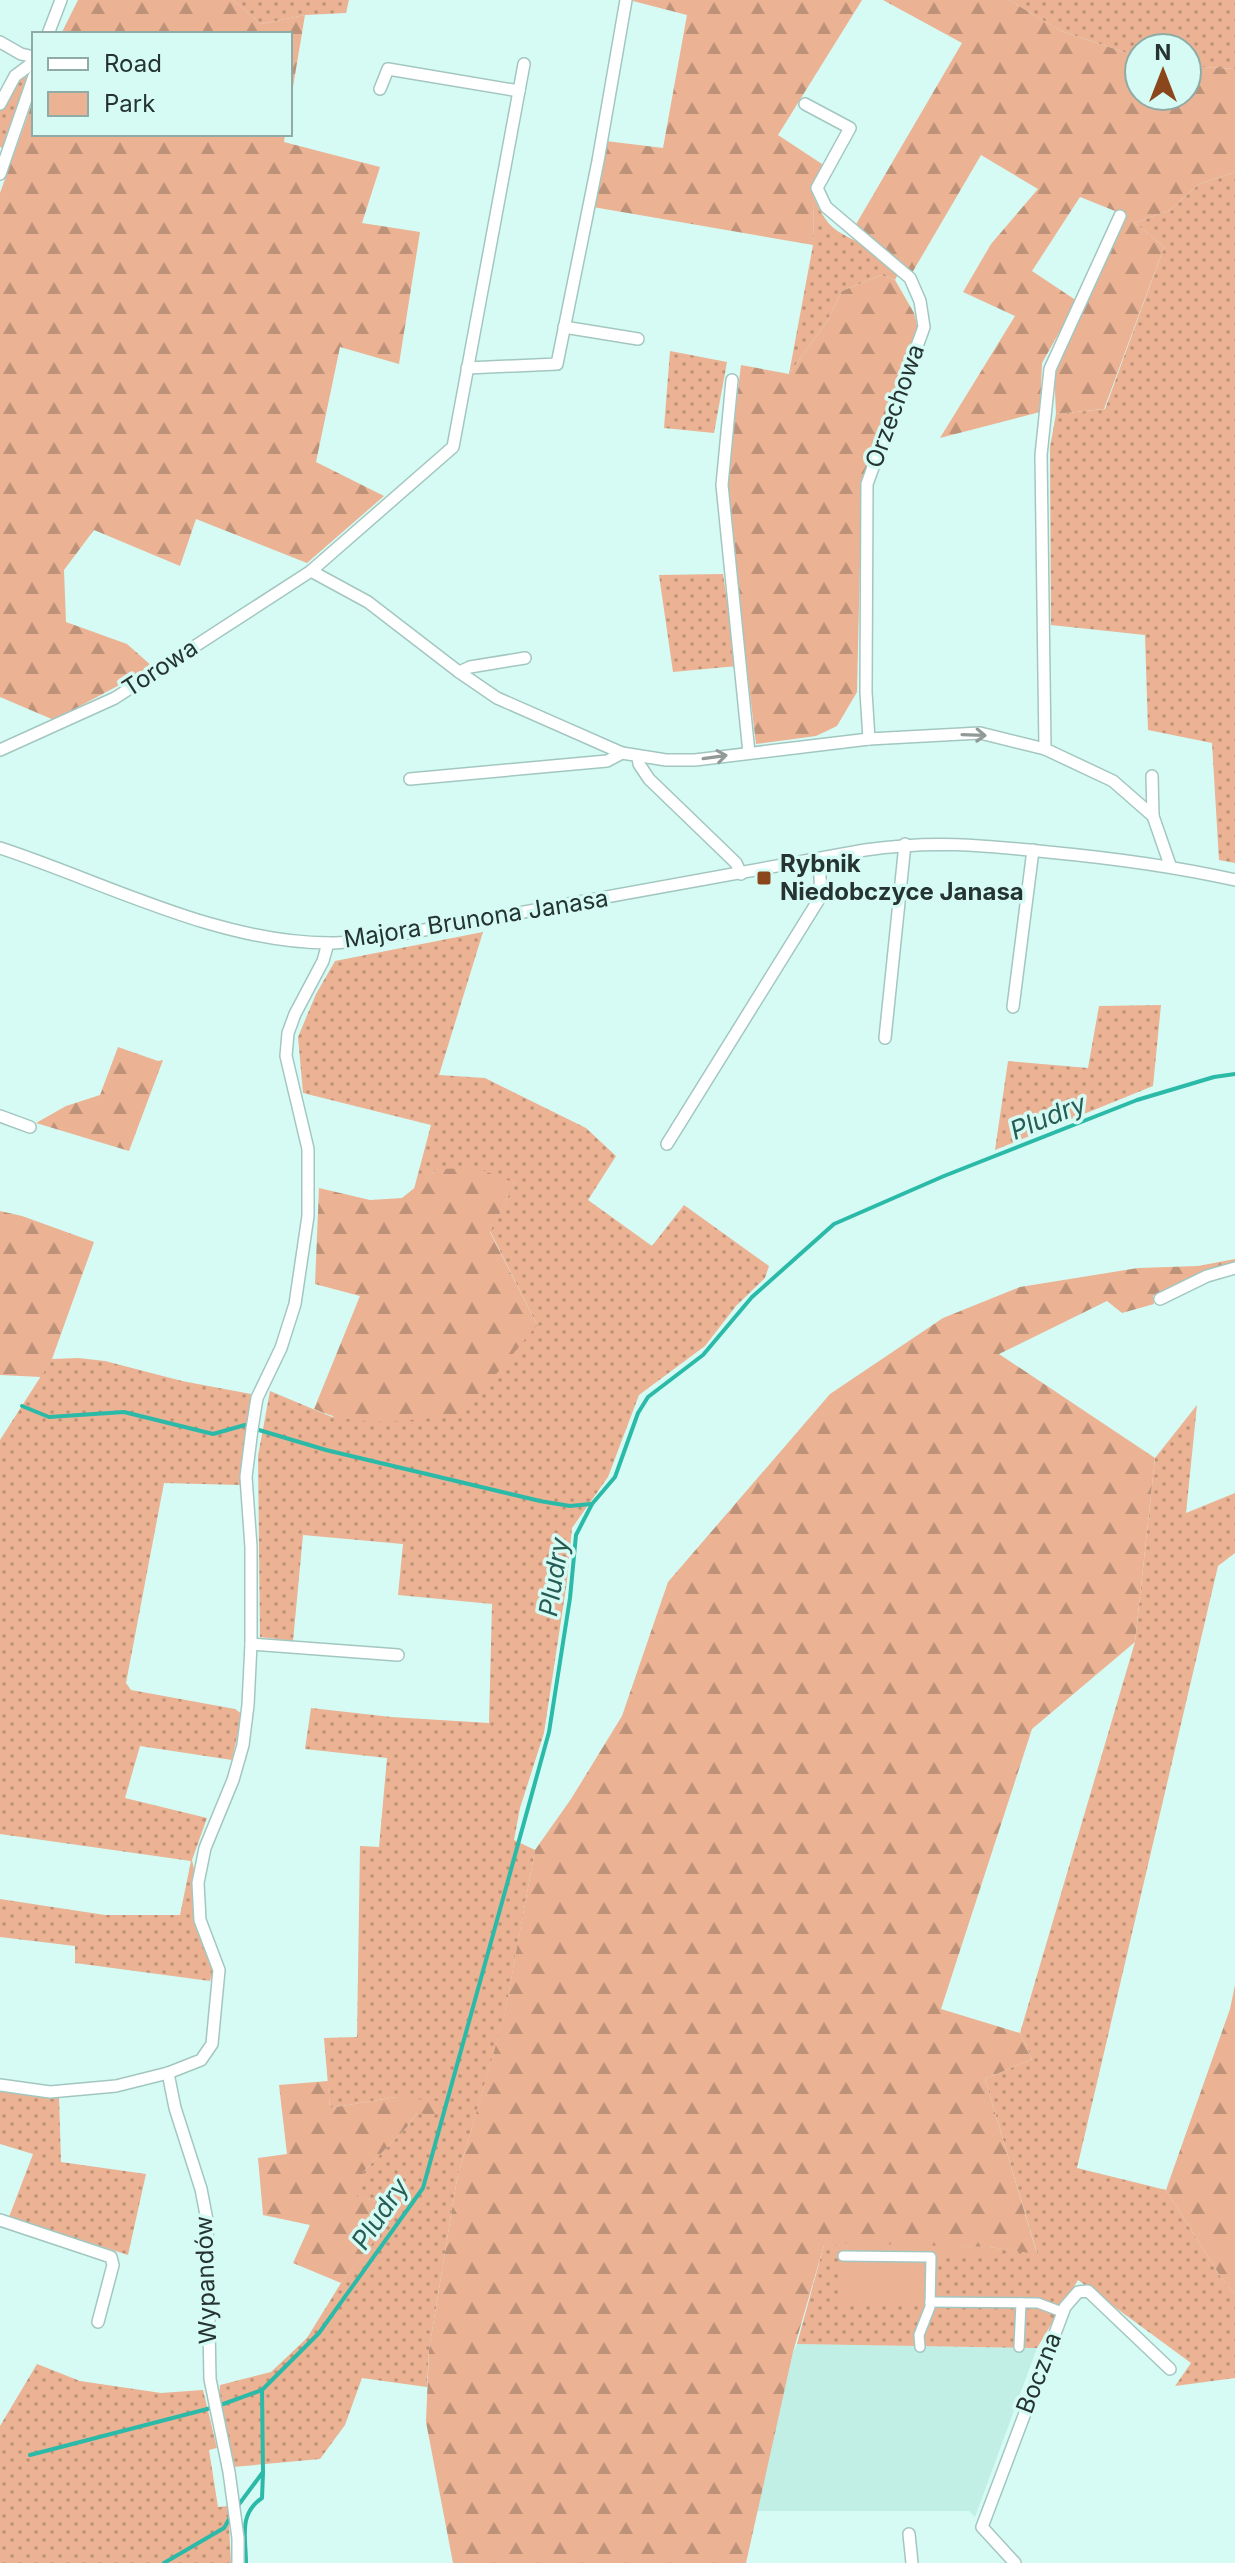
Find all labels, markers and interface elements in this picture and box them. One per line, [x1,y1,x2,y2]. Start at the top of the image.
legend [32,32,292,136]
north arrow [1123,32,1203,112]
text: N [1155,39,1171,65]
text: Road [104,49,162,78]
text: Park [104,89,155,118]
street label: Orzechowa [859,340,930,472]
street label: Torowa [117,633,203,703]
one-way arrow [960,727,987,742]
one-way arrow [702,749,727,764]
place label: Rybnik Niedobczyce Janasa [780,849,1024,906]
marker: Rybnik Niedobczyce Janasa [755,869,773,887]
street label: Majora Brunona Janasa [342,883,610,954]
water label: Pludry [1005,1087,1092,1146]
water label: Pludry [532,1534,575,1618]
water label: Pludry [345,2171,415,2255]
street label: Wypandów [189,2216,222,2344]
street label: Boczna [1010,2328,1067,2417]

